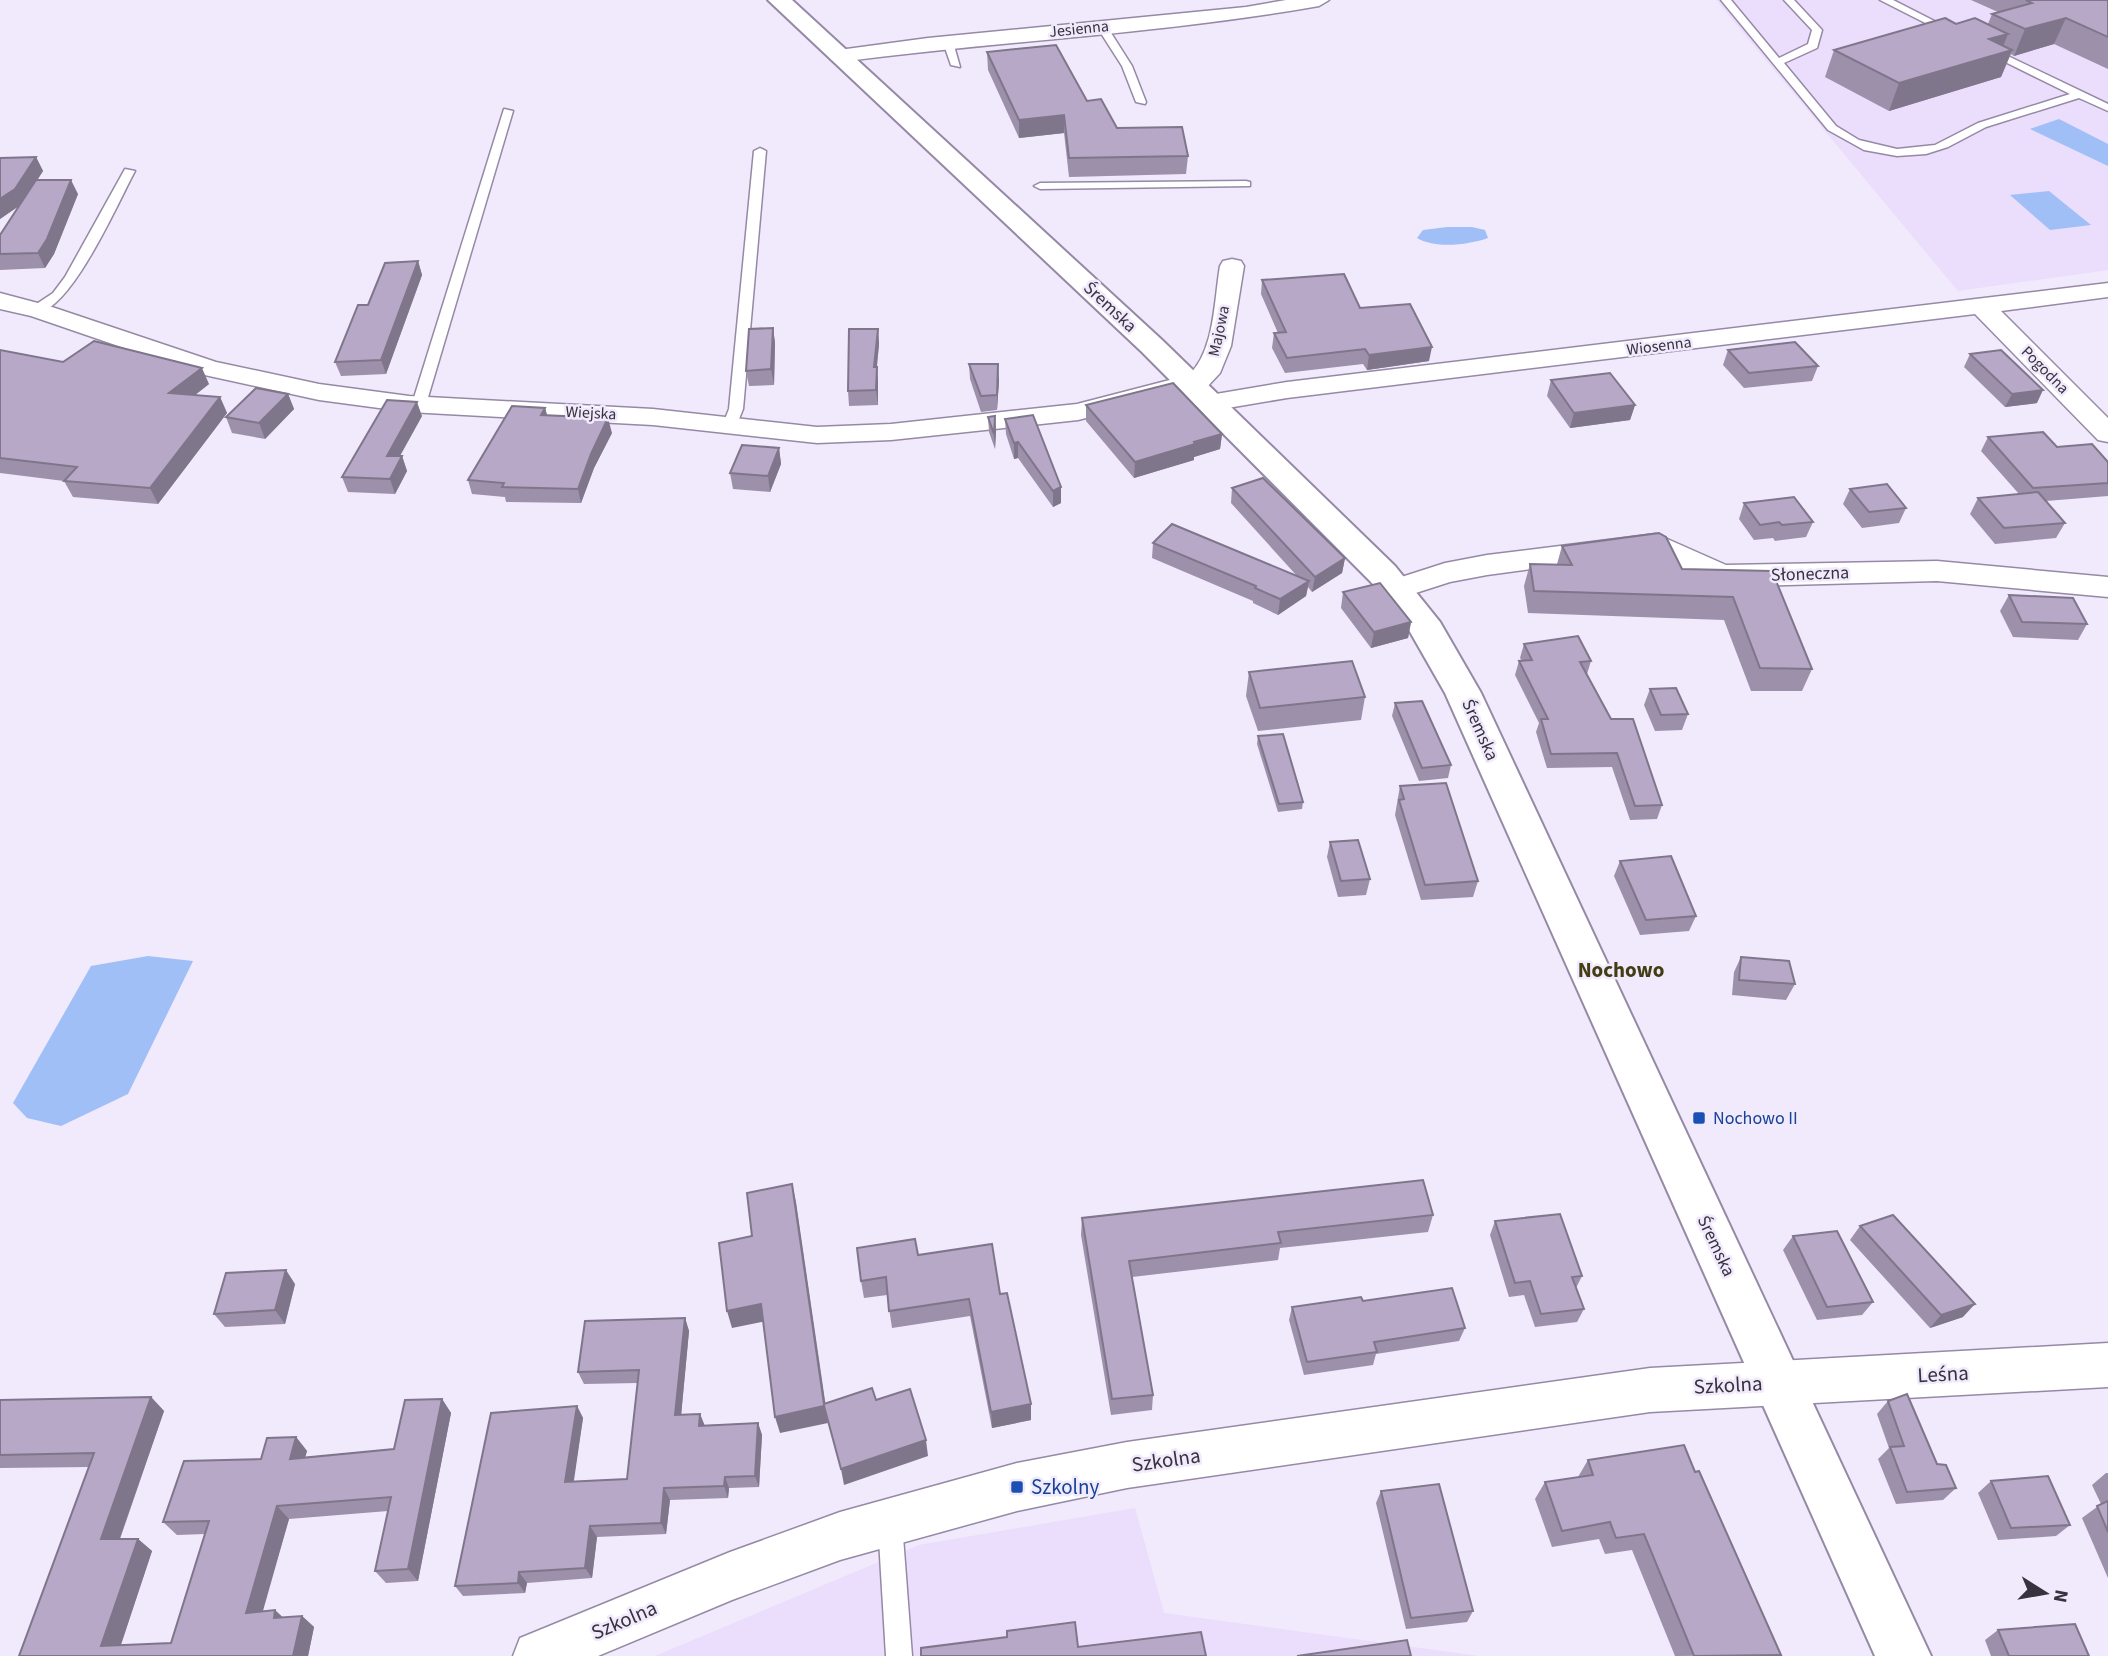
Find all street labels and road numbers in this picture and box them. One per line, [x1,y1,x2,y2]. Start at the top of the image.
street label: Jesienna [1048,15,1110,43]
street label: Śremska [1078,276,1142,338]
street label: Majowa [1203,303,1235,359]
street label: Wiosenna [1625,331,1693,361]
street label: Pogodna [2016,341,2074,399]
street label: Wiejska [565,401,617,425]
street label: Słoneczna [1770,560,1850,588]
street label: Śremska [1455,695,1505,765]
street label: Śremska [1691,1211,1741,1281]
street label: Leśna [1917,1358,1969,1390]
street label: Szkolna [1693,1368,1763,1402]
street label: Szkolna [1130,1440,1202,1480]
street label: Szkolna [586,1593,662,1647]

